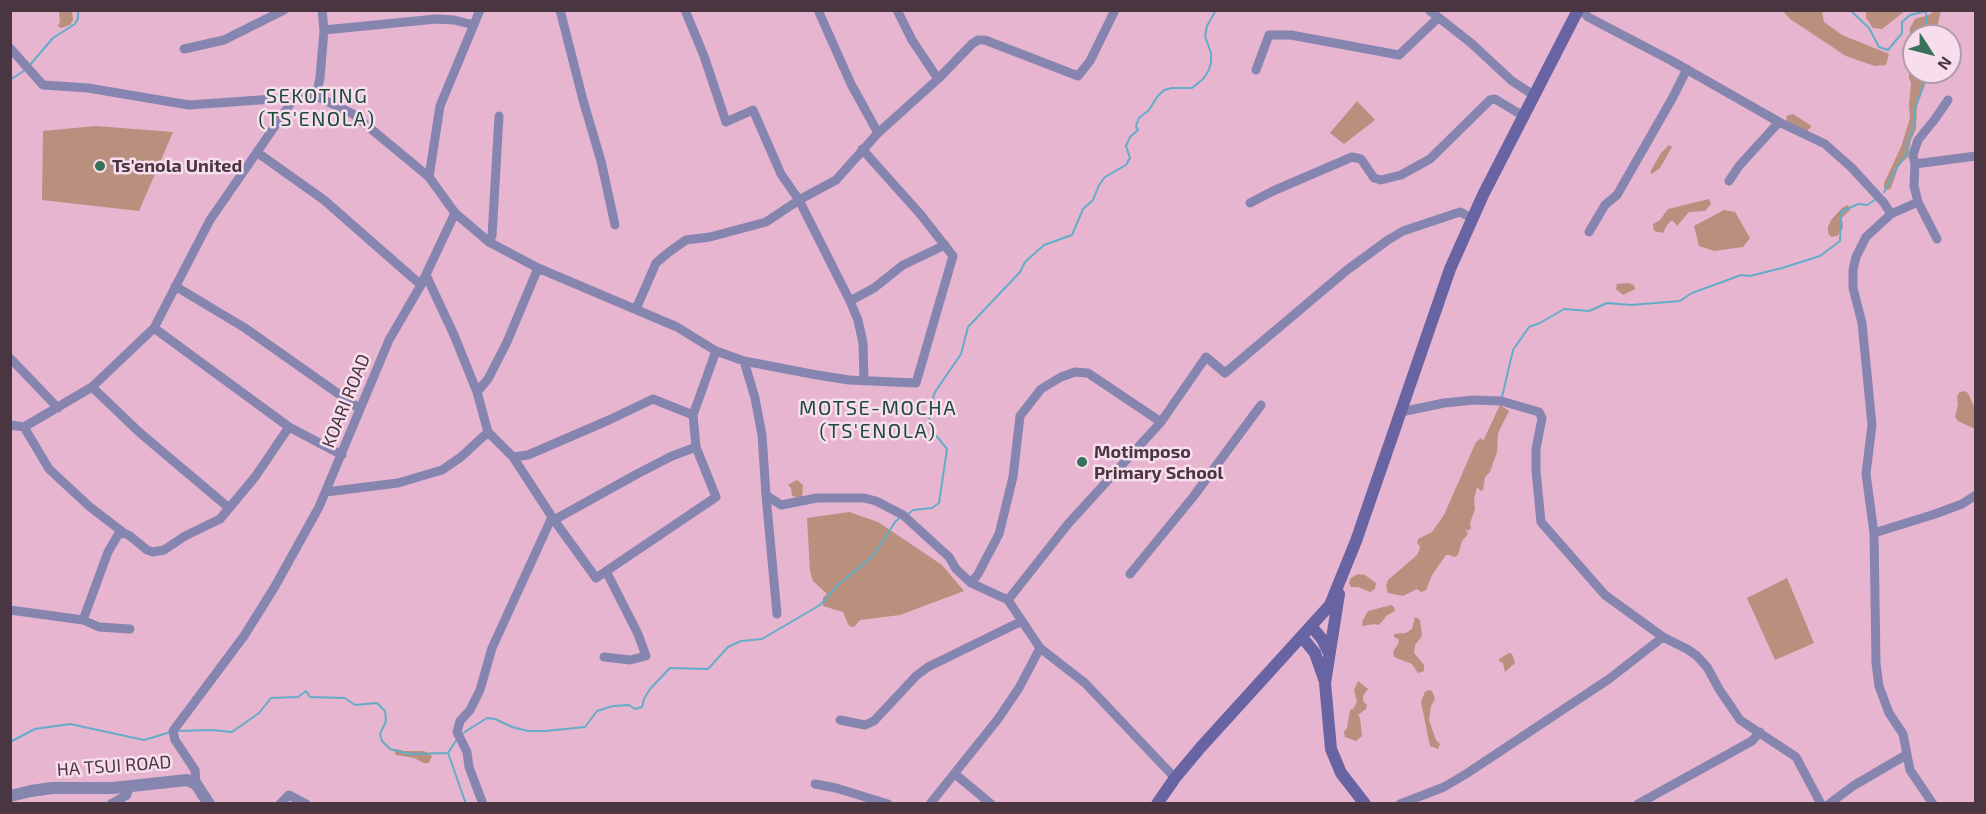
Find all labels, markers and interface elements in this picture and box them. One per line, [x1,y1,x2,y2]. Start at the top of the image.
north arrow [1902,24,1962,84]
text: N [1934,53,1956,74]
district label: SEKOTING (TS'ENOLA) [258,84,376,131]
place label: Ts'enola United [112,155,242,177]
marker: Ts'enola United [93,159,107,173]
street label: KOARI ROAD [317,351,375,451]
district label: MOTSE-MOCHA (TS'ENOLA) [799,396,957,443]
place label: Motimposo Primary School [1094,441,1223,484]
marker: Motimposo Primary School [1075,455,1089,469]
street label: HA TSUI ROAD [56,751,172,781]

